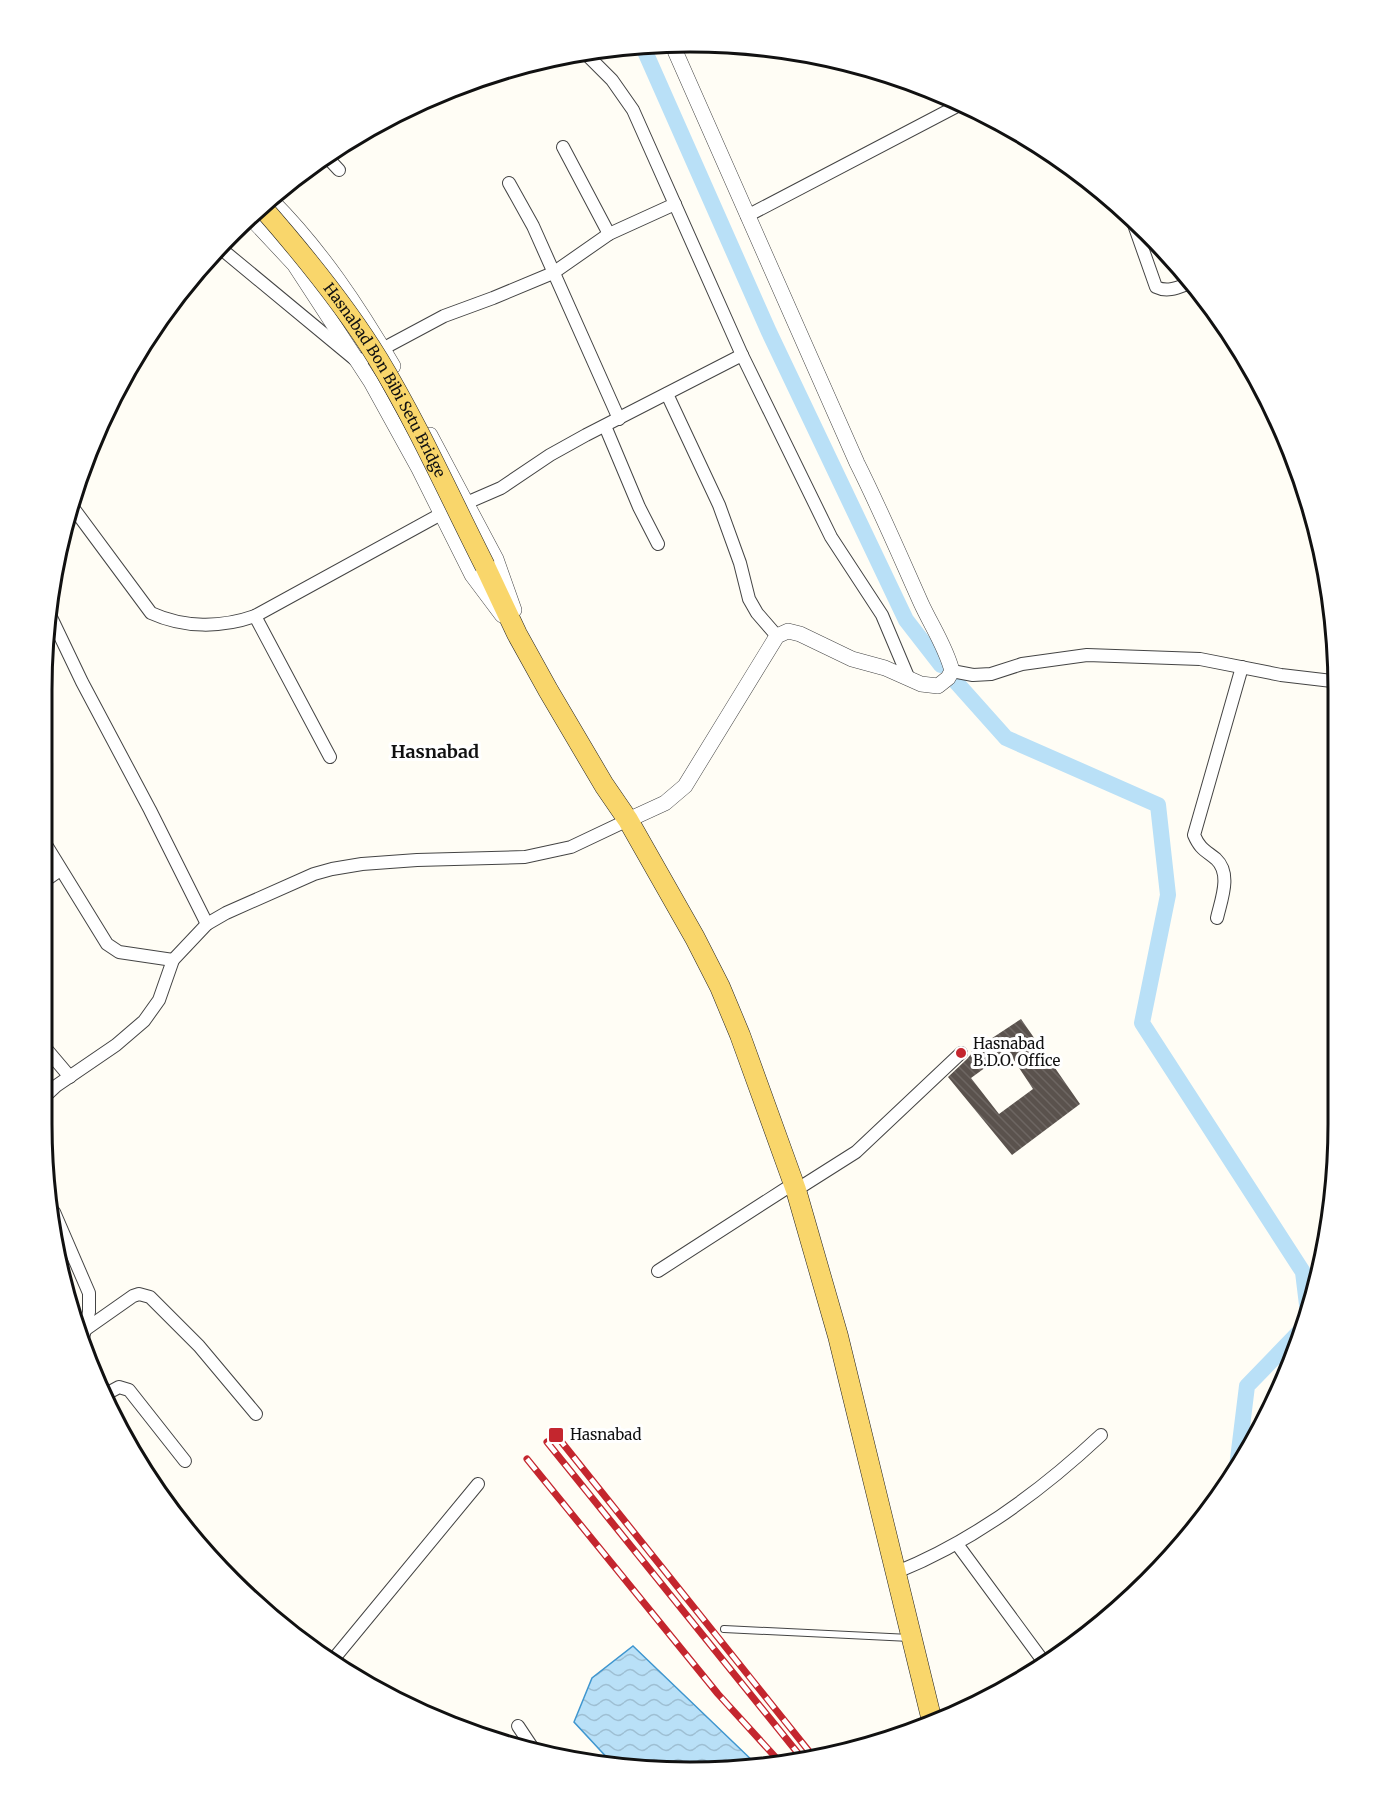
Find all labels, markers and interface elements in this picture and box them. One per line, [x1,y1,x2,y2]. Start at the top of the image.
street label: Hasnabad Bon Bibi Setu Bridge [320,279,450,481]
district label: Hasnabad [391,740,479,763]
place label: Hasnabad B.D.O. Office [973,1034,1060,1070]
marker: Hasnabad B.D.O. Office [954,1046,968,1060]
place label: Hasnabad [570,1425,641,1444]
marker: Hasnabad [547,1426,565,1444]

